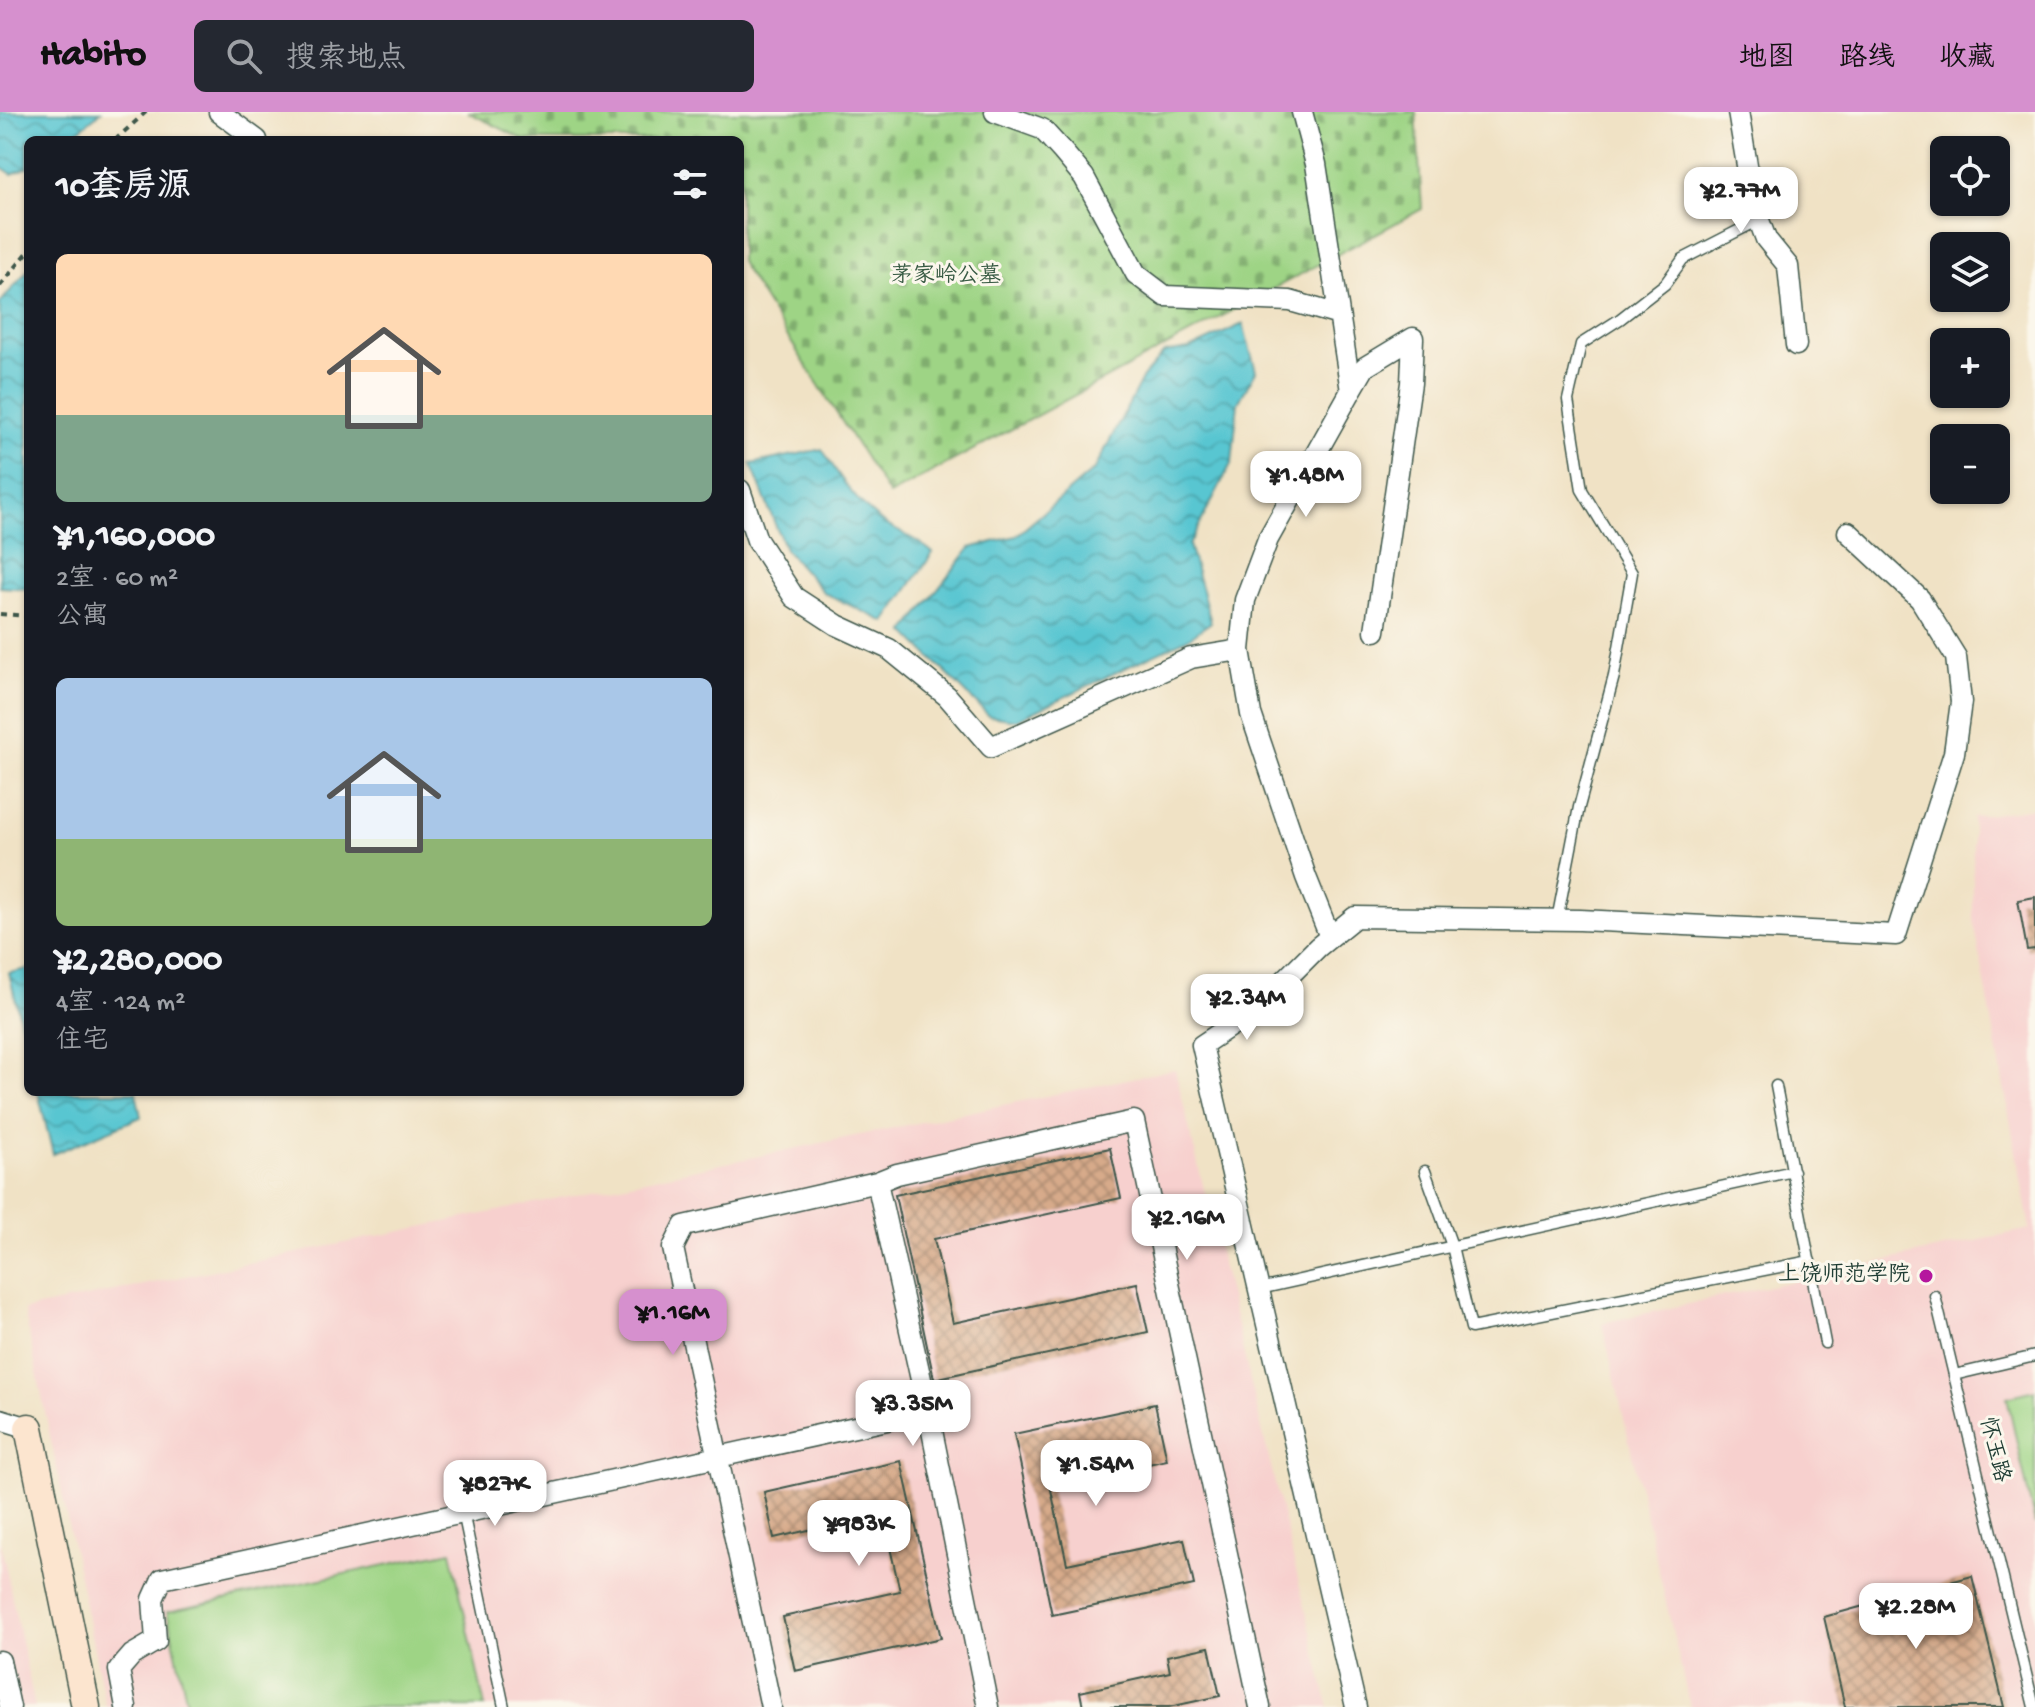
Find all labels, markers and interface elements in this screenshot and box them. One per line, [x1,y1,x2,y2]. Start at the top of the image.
search box [194,20,754,92]
text: Habito [40,34,146,78]
icon: search [222,34,266,78]
text: 搜索地点 [286,43,406,78]
text: 地图 [1739,43,1795,76]
text: 路线 [1839,43,1895,76]
text: 收藏 [1939,43,1995,76]
map controls [1930,136,2010,504]
button: locate [1930,136,2010,216]
icon: filters [668,162,712,206]
pin: ¥2.77M [1676,167,1806,235]
text: 10套房源 [56,169,191,209]
text: ¥2.77M [1702,177,1780,208]
button: layers [1930,232,2010,312]
park label: 茅家岭公墓 [891,262,1001,290]
icon: home [312,306,456,450]
button: + [1930,328,2010,408]
button: − [1930,424,2010,504]
pin: ¥1.48M [1241,451,1371,519]
text: ¥1.48M [1268,461,1344,492]
text: ¥1,160,000 [56,518,215,558]
text: 2室 · 60 m² [56,565,178,596]
text: 公寓 [56,603,108,634]
icon: home [312,730,456,874]
text: ¥2,280,000 [56,942,222,982]
pin: ¥2.34M [1182,974,1312,1042]
text: ¥2.34M [1209,984,1285,1015]
text: 4室 · 124 m² [56,989,185,1020]
text: 住宅 [56,1027,108,1058]
pin: ¥2.16M [1122,1194,1252,1262]
text: ¥2.16M [1150,1204,1224,1235]
place label: 上饶师范学院 [1778,1261,1910,1289]
marker: 上饶师范学院 [1917,1267,1935,1285]
pin: ¥1.16M [608,1289,738,1357]
text: ¥1.16M [637,1299,709,1330]
pin: ¥3.35M [848,1380,978,1448]
text: ¥3.35M [874,1390,952,1421]
street label: 怀玉路 [1972,1414,2016,1485]
pin: ¥1.54M [1031,1440,1161,1508]
text: ¥1.54M [1059,1450,1133,1481]
pin: ¥827K [439,1460,551,1528]
text: ¥827K [462,1470,528,1501]
pin: ¥983K [803,1500,915,1568]
text: ¥983K [825,1510,893,1541]
pin: ¥2.28M [1851,1583,1981,1651]
text: ¥2.28M [1877,1593,1955,1624]

